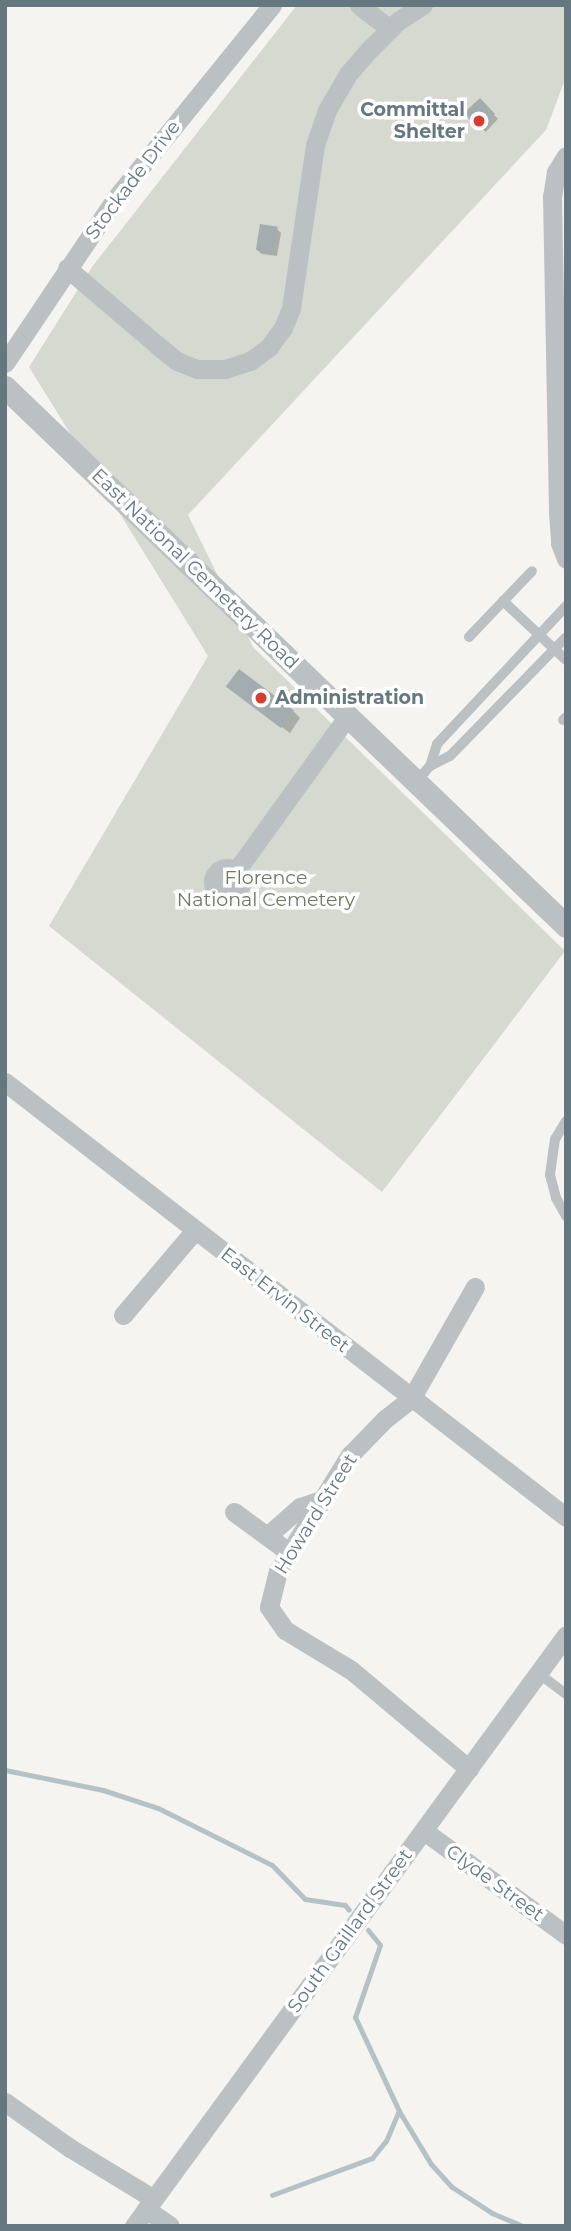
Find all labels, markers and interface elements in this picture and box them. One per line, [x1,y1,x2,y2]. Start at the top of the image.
place label: Committal Shelter [360,99,465,143]
marker: Committal Shelter [471,113,487,129]
street label: Stockade Drive [81,116,185,244]
street label: East National Cemetery Road [87,464,303,674]
place label: Administration [275,687,424,709]
marker: Administration [253,690,269,706]
park label: Florence National Cemetery [177,867,355,911]
street label: East Ervin Street [216,1243,354,1357]
street label: Howard Street [270,1450,362,1578]
street label: Clyde Street [442,1840,548,1926]
street label: South Gaillard Street [283,1845,417,2017]

